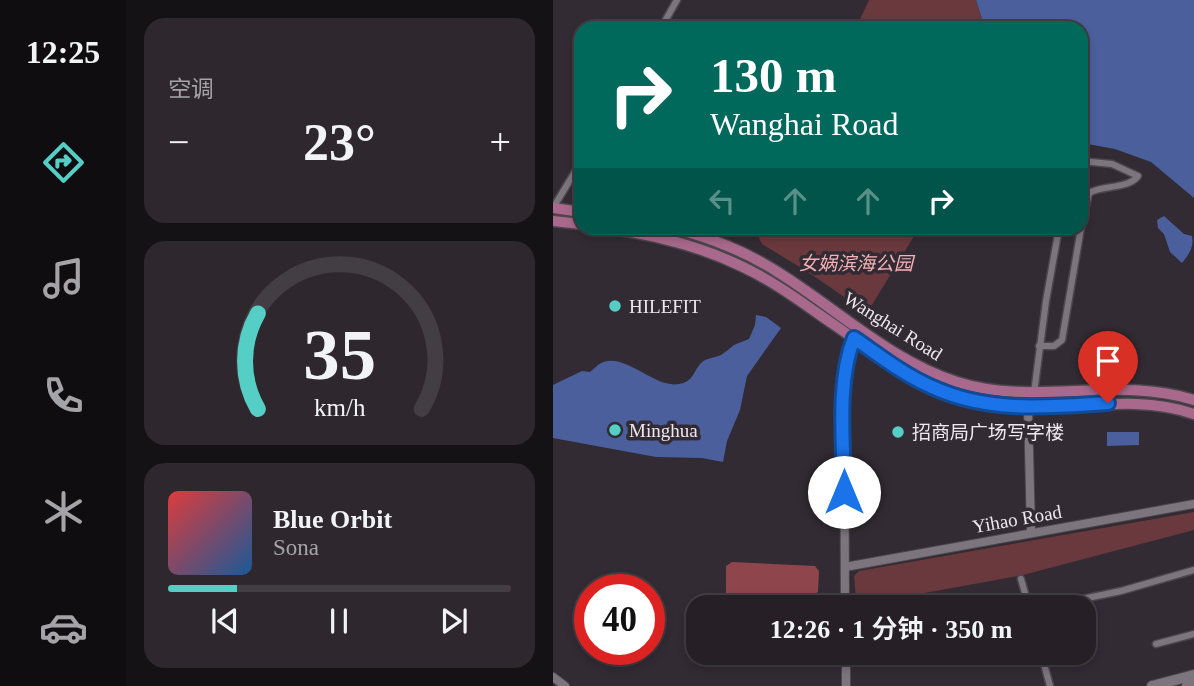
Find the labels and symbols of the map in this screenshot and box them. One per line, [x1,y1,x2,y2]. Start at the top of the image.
park label: 女娲滨海公园 [799,253,916,274]
street label: Wanghai Road [840,287,946,365]
place label: HILEFIT [629,296,701,317]
marker: HILEFIT [607,298,623,314]
pin [1078,331,1138,403]
place label: Minghua [629,420,698,441]
marker: Minghua [607,422,623,438]
place label: 招商局广场写字楼 [912,422,1064,443]
marker: 招商局广场写字楼 [890,424,906,440]
position arrow [807,455,881,529]
street label: Yihao Road [971,501,1064,537]
speed limit sign: 40 [574,574,665,665]

